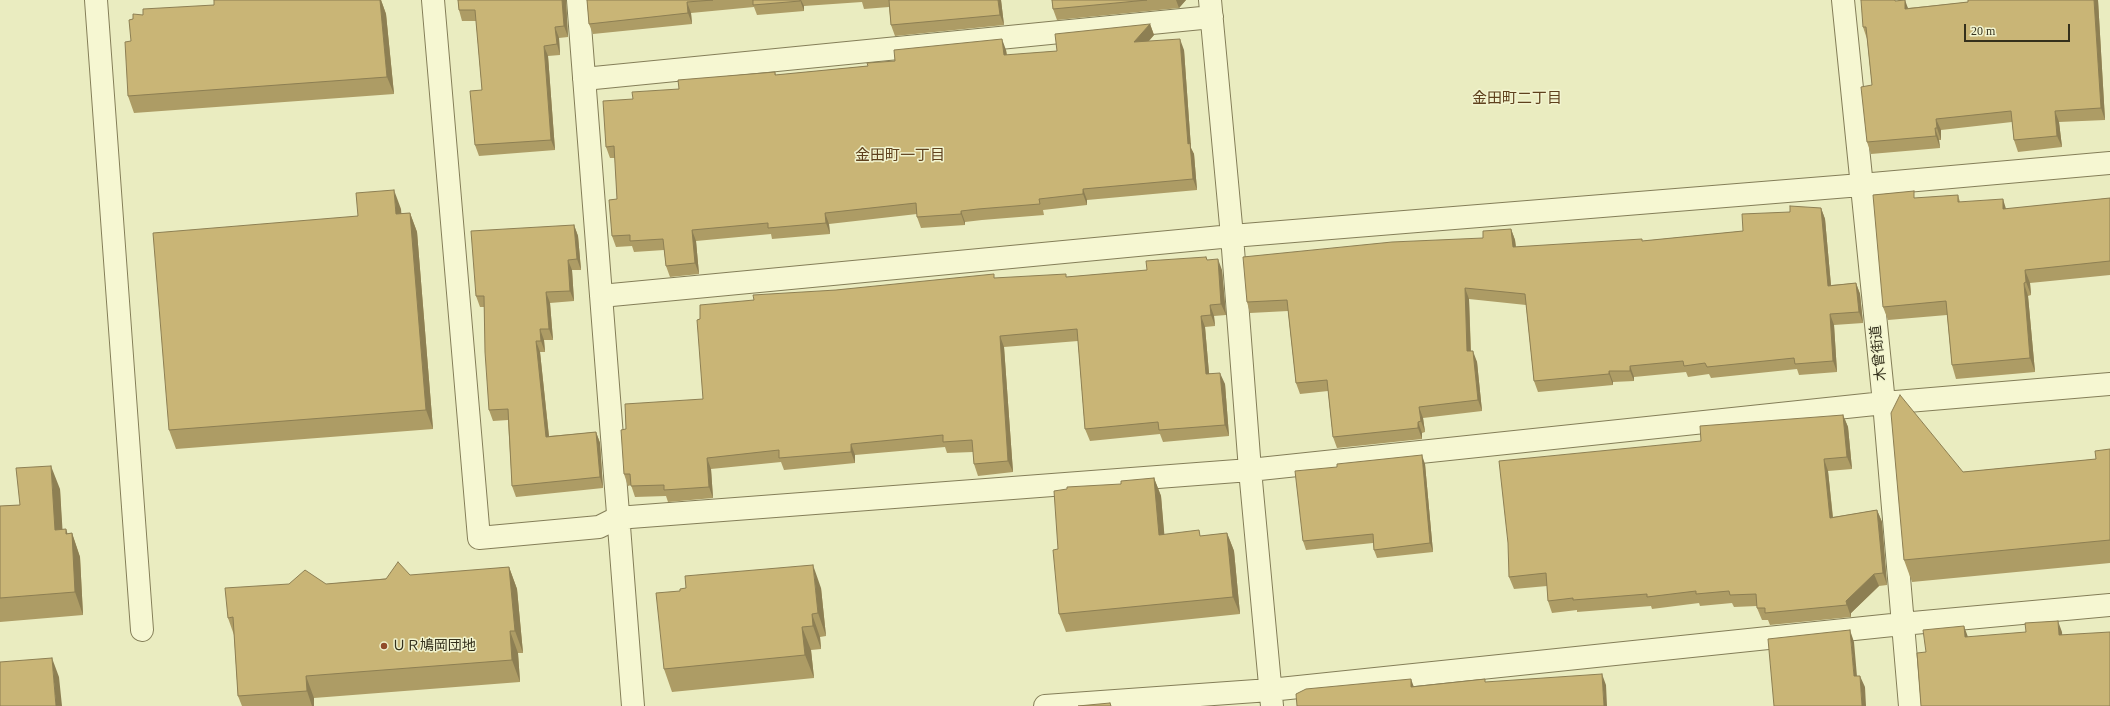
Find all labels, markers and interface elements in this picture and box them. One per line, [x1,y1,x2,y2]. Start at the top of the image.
scale bar [1966,16,2072,42]
text: 20 m [1971,24,1995,38]
district label: 金田町二丁目 [1472,90,1562,108]
district label: 金田町一丁目 [855,147,945,165]
street label: 木曾街道 [1868,324,1890,382]
place label: ＵＲ鳩岡団地 [392,638,476,654]
marker: ＵＲ鳩岡団地 [379,641,389,651]

